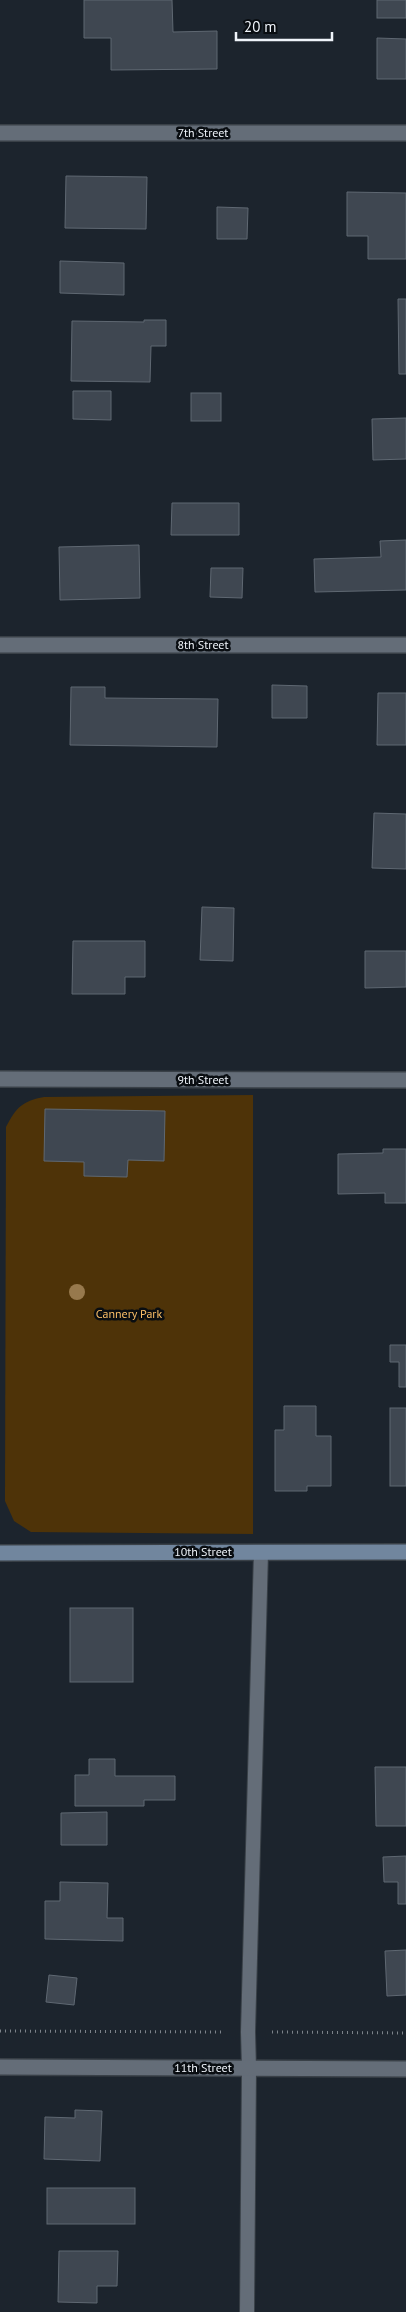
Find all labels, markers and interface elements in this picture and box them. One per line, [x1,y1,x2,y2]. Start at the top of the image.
scale bar [236,10,332,42]
text: 20 m [244,17,277,36]
street label: 7th Street [178,125,228,140]
street label: 8th Street [177,637,229,652]
street label: 9th Street [177,1072,229,1087]
park label: Cannery Park [96,1306,162,1321]
street label: 10th Street [174,1544,232,1559]
street label: 11th Street [174,2060,232,2075]

